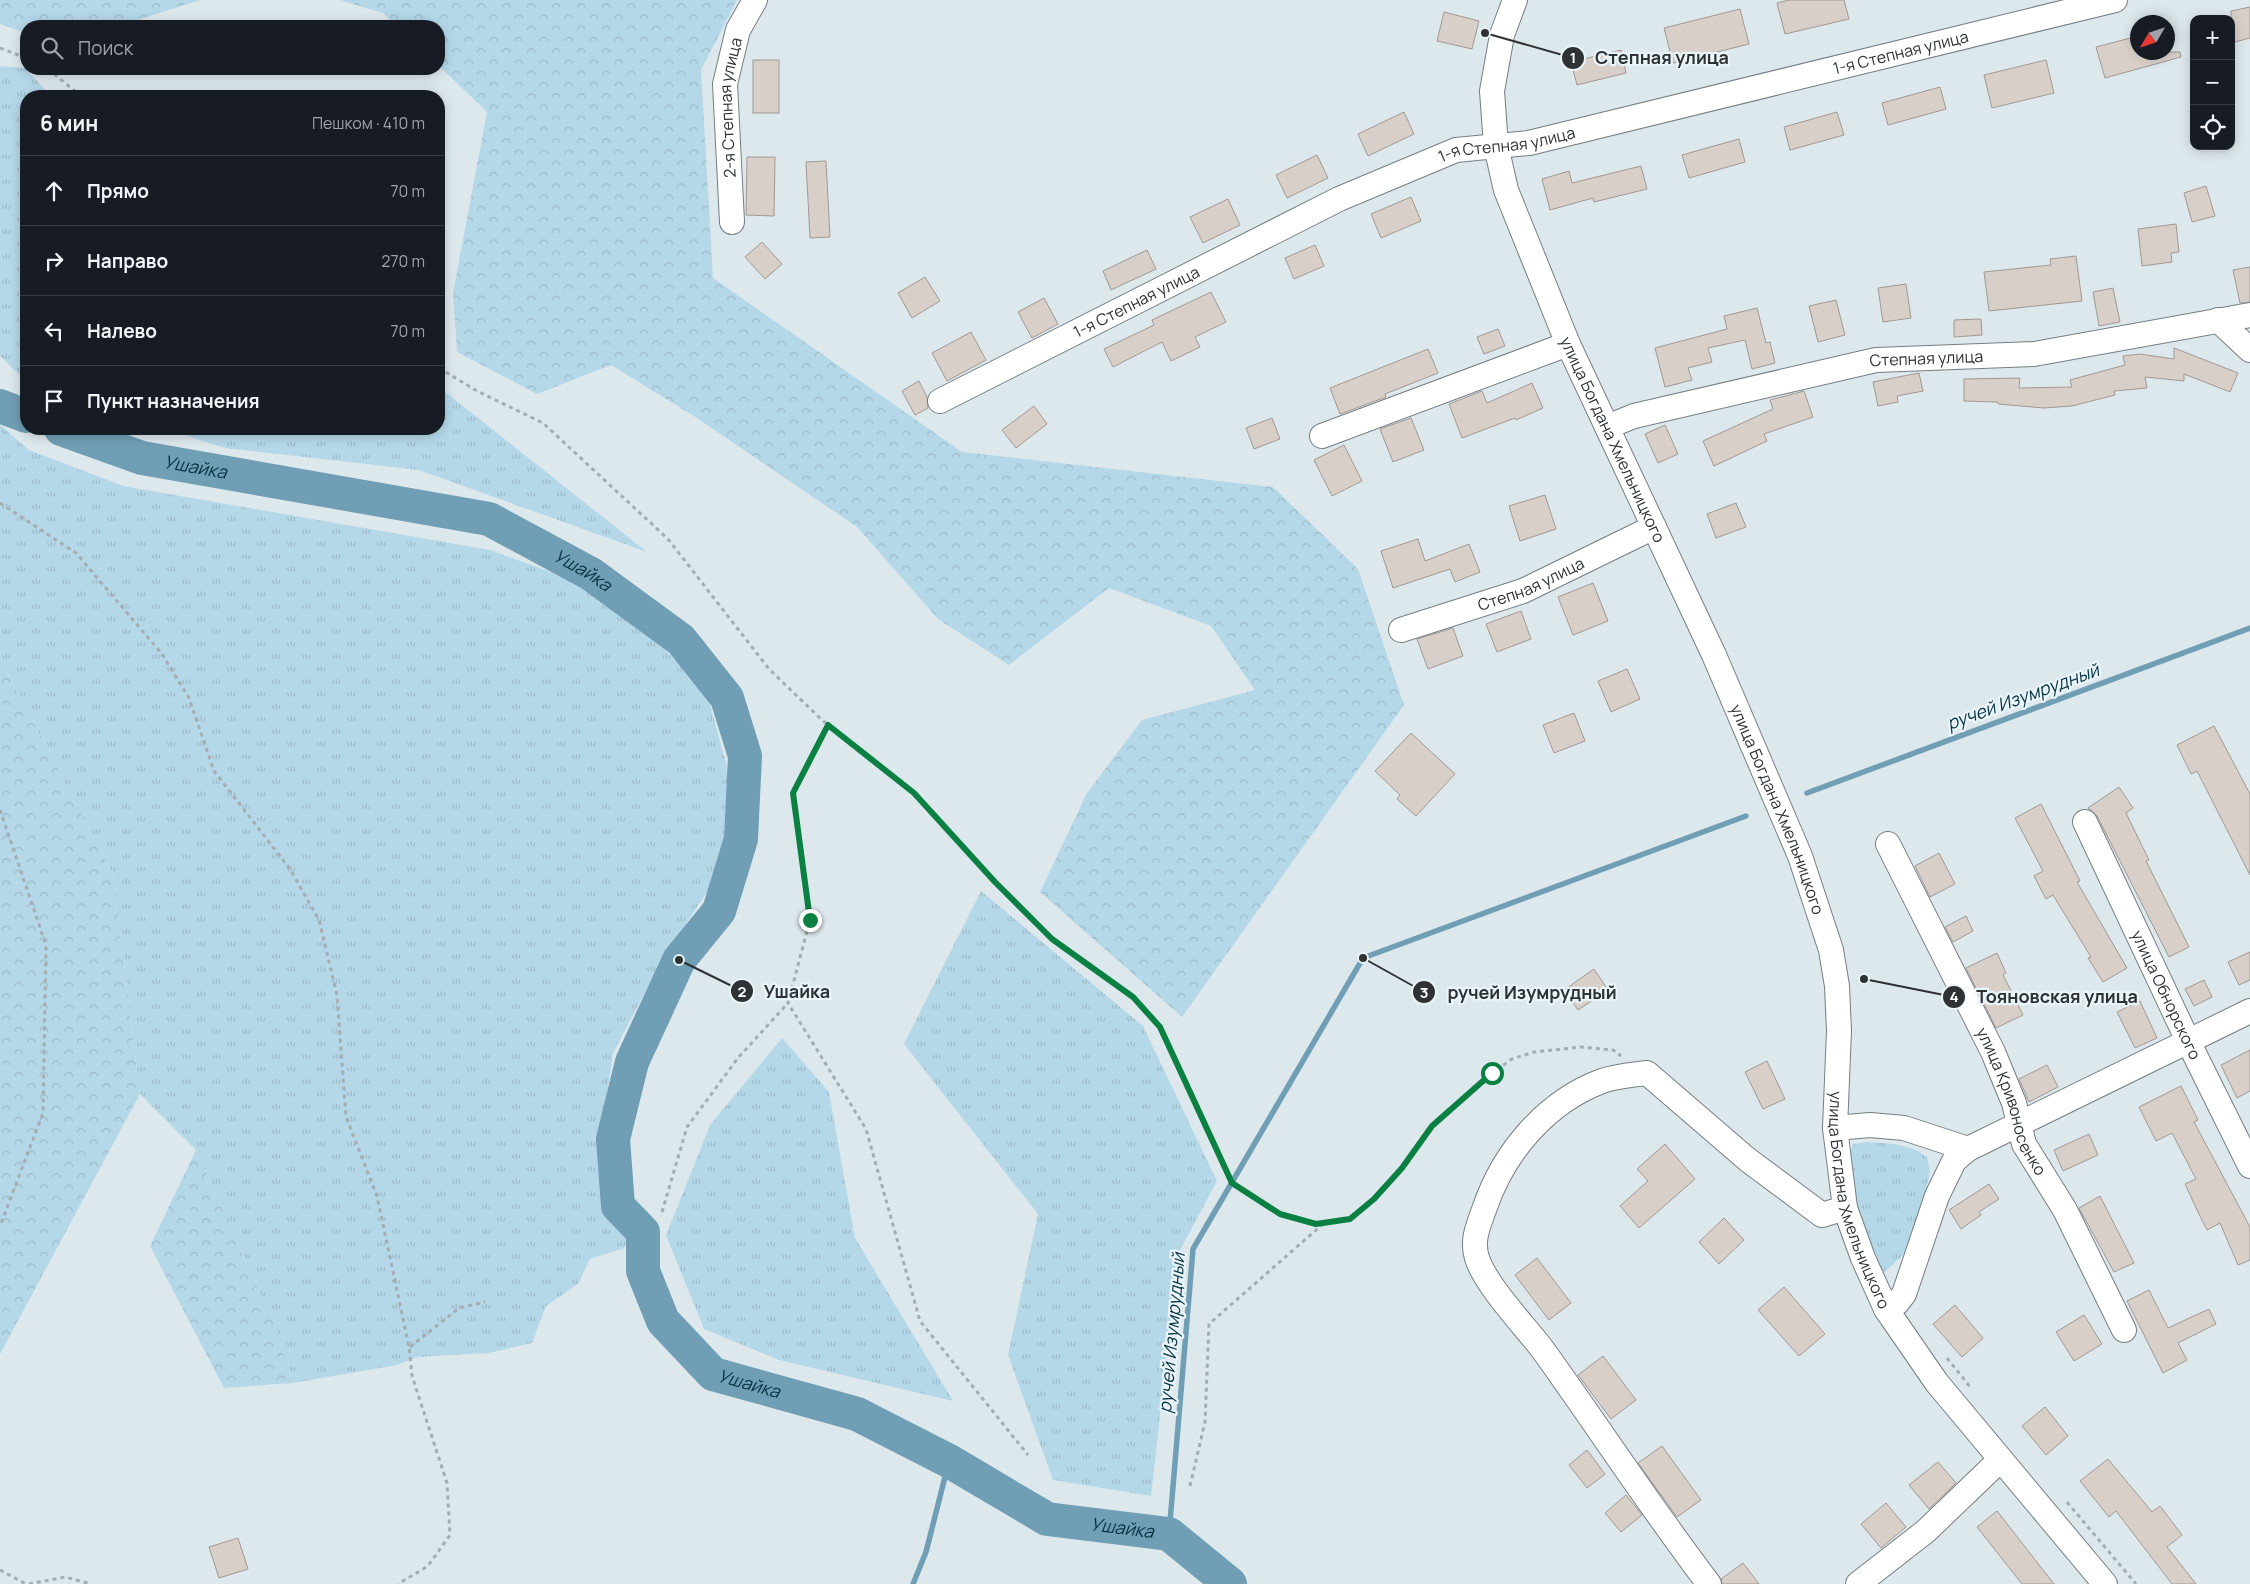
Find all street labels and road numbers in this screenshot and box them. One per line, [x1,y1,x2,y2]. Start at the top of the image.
street label: 1-я Степная улица [1831,25,1971,79]
street label: 2-я Степная улица [714,35,747,178]
street label: 1-я Степная улица [1435,121,1577,167]
street label: 1-я Степная улица [1069,260,1203,343]
street label: улица Богдана Хмельницкого [1555,333,1671,546]
street label: Степная улица [1867,345,1984,372]
street label: Степная улица [1475,552,1588,616]
street label: улица Богдана Хмельницкого [1725,701,1829,917]
street label: улица Обнорского [2126,927,2206,1063]
street label: улица Кривоносенко [1971,1024,2052,1179]
street label: улица Богдана Хмельницкого [1824,1091,1895,1312]

